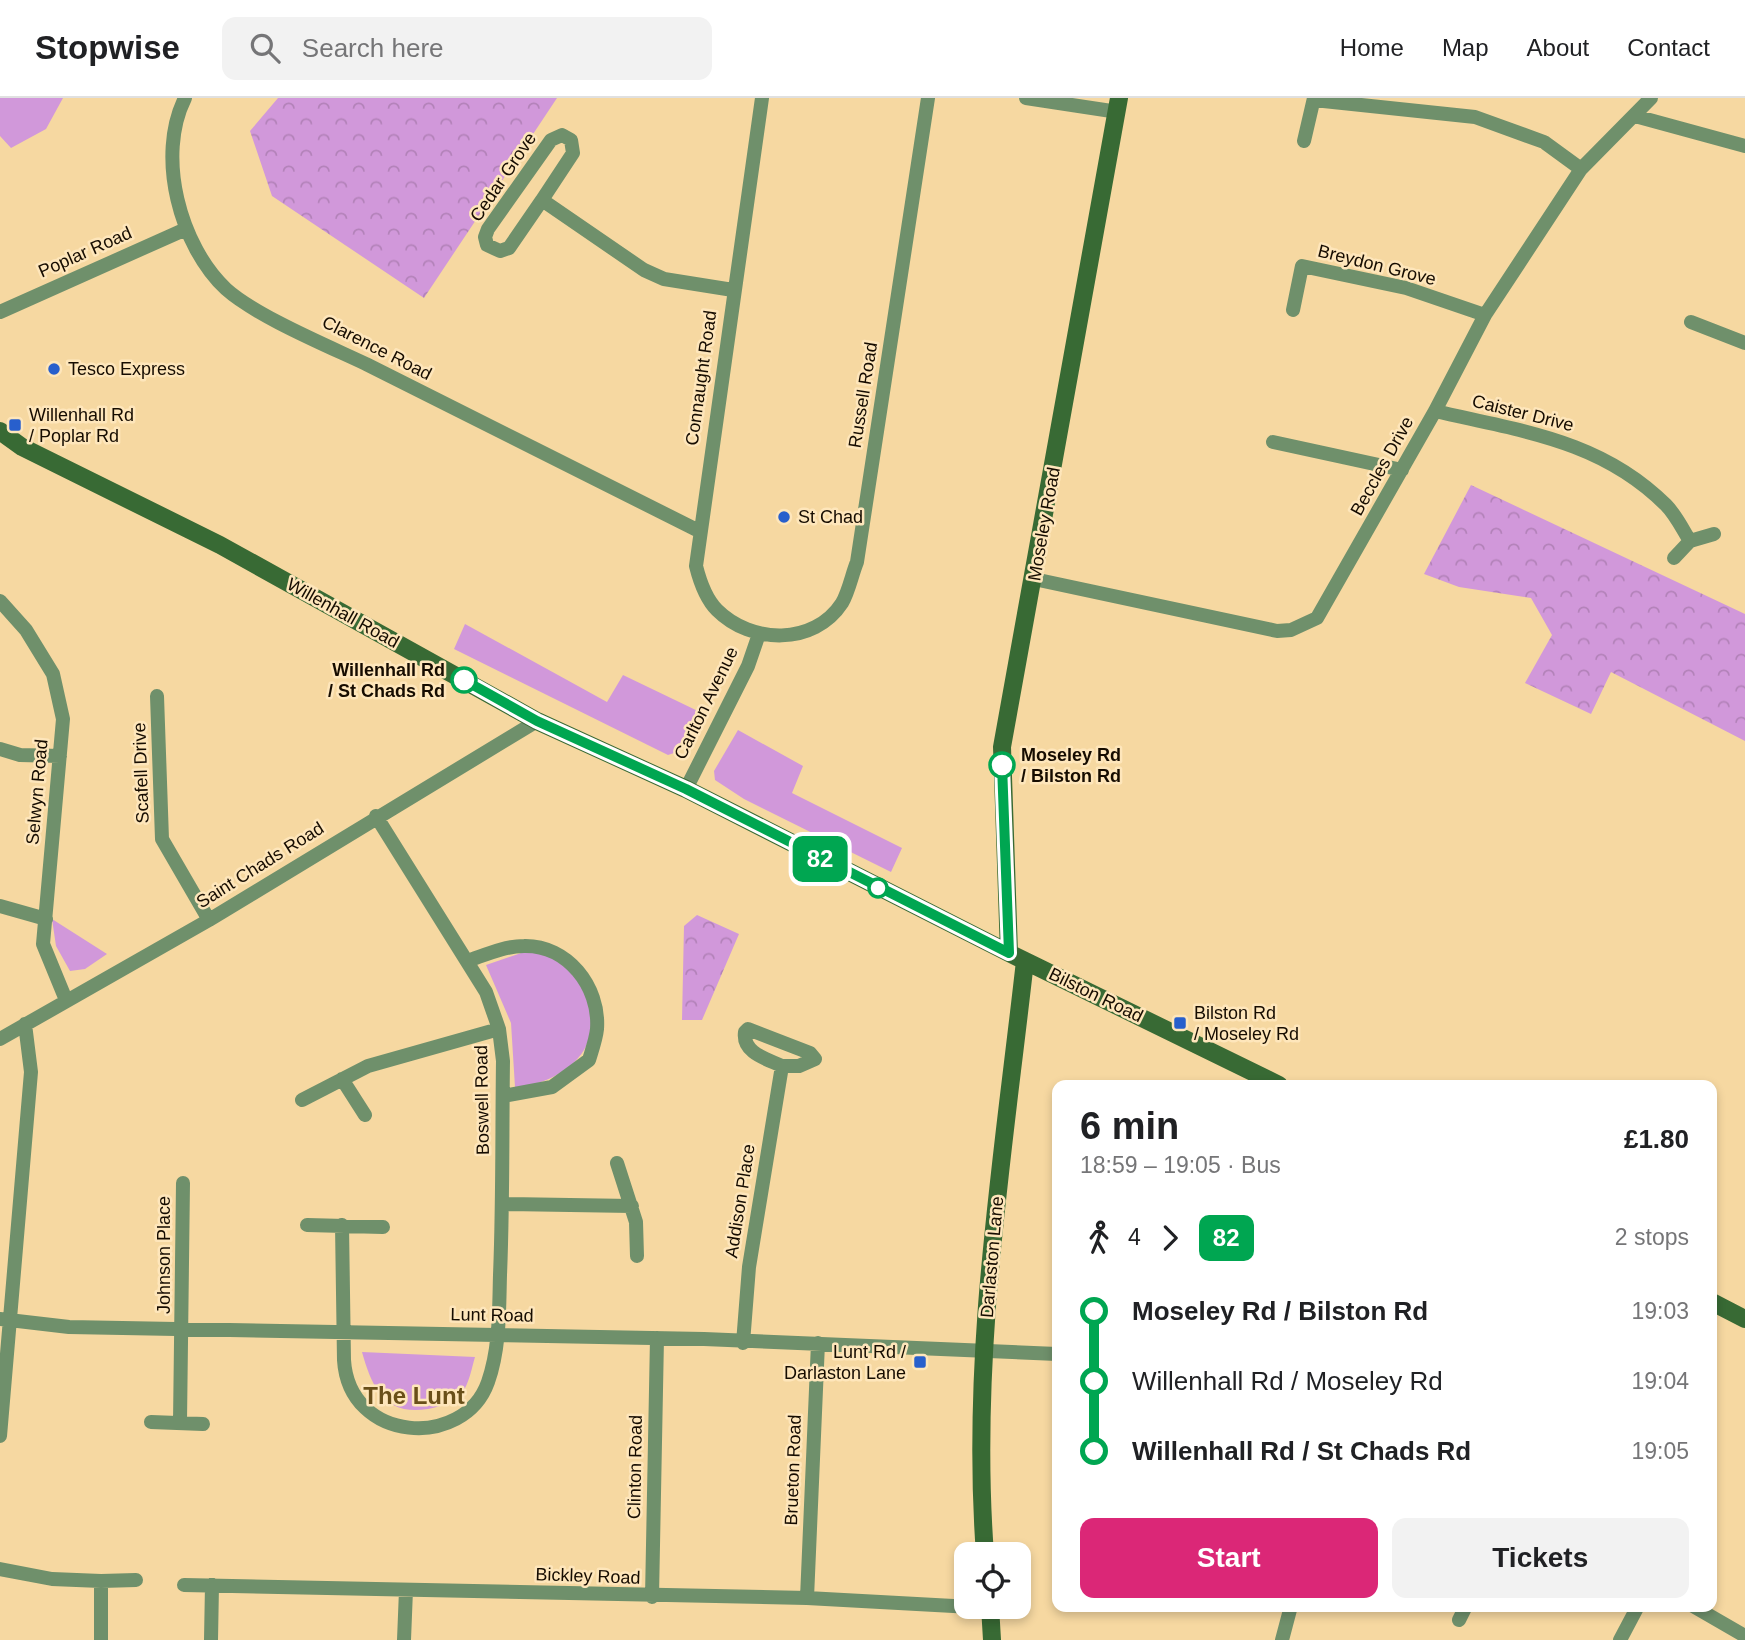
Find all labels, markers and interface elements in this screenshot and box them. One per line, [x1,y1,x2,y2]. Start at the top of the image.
search box [222,17,712,80]
text: Stopwise [35,29,180,66]
icon: search [246,29,284,67]
text: Search here [302,33,444,63]
text: Home [1340,34,1404,61]
text: Map [1442,34,1489,61]
text: About [1527,34,1589,61]
text: Contact [1627,34,1710,61]
street label: Cedar Grove [466,129,540,225]
street label: Poplar Road [35,223,135,281]
street label: Breydon Grove [1316,241,1438,289]
street label: Connaught Road [682,309,720,447]
street label: Clarence Road [319,312,435,384]
street label: Russell Road [845,341,881,449]
place label: Tesco Express [68,359,185,379]
marker: Tesco Express [46,361,62,377]
street label: Caister Drive [1470,391,1576,435]
place label: Willenhall Rd / Poplar Rd [29,405,134,446]
street label: Beccles Drive [1347,413,1417,519]
marker: Willenhall Rd / Poplar Rd [7,417,23,433]
street label: Moseley Road [1024,466,1064,582]
place label: St Chad [798,507,863,527]
marker: St Chad [776,509,792,525]
street label: Willenhall Road [283,574,403,652]
street label: Carlton Avenue [670,643,742,763]
place label: Willenhall Rd / St Chads Rd [328,660,445,701]
marker: Willenhall Rd / St Chads Rd [451,667,477,693]
street label: Scafell Drive [129,722,153,824]
street label: Selwyn Road [22,738,52,846]
place label: Moseley Rd / Bilston Rd [1021,745,1121,786]
marker: Moseley Rd / Bilston Rd [989,752,1015,778]
street label: Saint Chads Road [193,818,327,912]
line badge: 82 [788,836,852,882]
text: 82 [807,845,833,872]
unlabelled marker [868,878,888,898]
street label: Bilston Road [1046,964,1146,1026]
place label: Bilston Rd / Moseley Rd [1194,1003,1299,1044]
marker: Bilston Rd / Moseley Rd [1172,1015,1188,1031]
street label: Boswell Road [471,1045,493,1155]
text: 6 min [1080,1105,1179,1147]
text: £1.80 [1624,1124,1689,1154]
street label: Addison Place [721,1143,759,1259]
text: 18:59 – 19:05 · Bus [1080,1152,1281,1178]
street label: Darlaston Lane [977,1195,1007,1319]
street label: Johnson Place [154,1196,174,1314]
icon: walk [1080,1219,1118,1257]
icon: forward [1151,1219,1189,1257]
text: 4 [1128,1224,1141,1250]
text: 82 [1213,1224,1240,1251]
text: 2 stops [1615,1224,1689,1250]
text: Moseley Rd / Bilston Rd [1132,1296,1428,1326]
text: 19:03 [1631,1298,1689,1324]
street label: Lunt Road [450,1304,534,1326]
place label: Lunt Rd / Darlaston Lane [784,1342,906,1383]
marker: Lunt Rd / Darlaston Lane [912,1354,928,1370]
text: Willenhall Rd / Moseley Rd [1132,1366,1443,1396]
text: 19:04 [1631,1368,1689,1394]
district label: The Lunt [363,1382,465,1409]
street label: Brueton Road [781,1414,805,1526]
street label: Clinton Road [624,1415,646,1519]
text: Willenhall Rd / St Chads Rd [1132,1436,1471,1466]
text: 19:05 [1631,1438,1689,1464]
button: Start [1080,1518,1378,1598]
button: Tickets [1392,1518,1689,1598]
map controls [954,1542,1031,1619]
button: locate [954,1542,1031,1619]
street label: Bickley Road [535,1564,641,1588]

